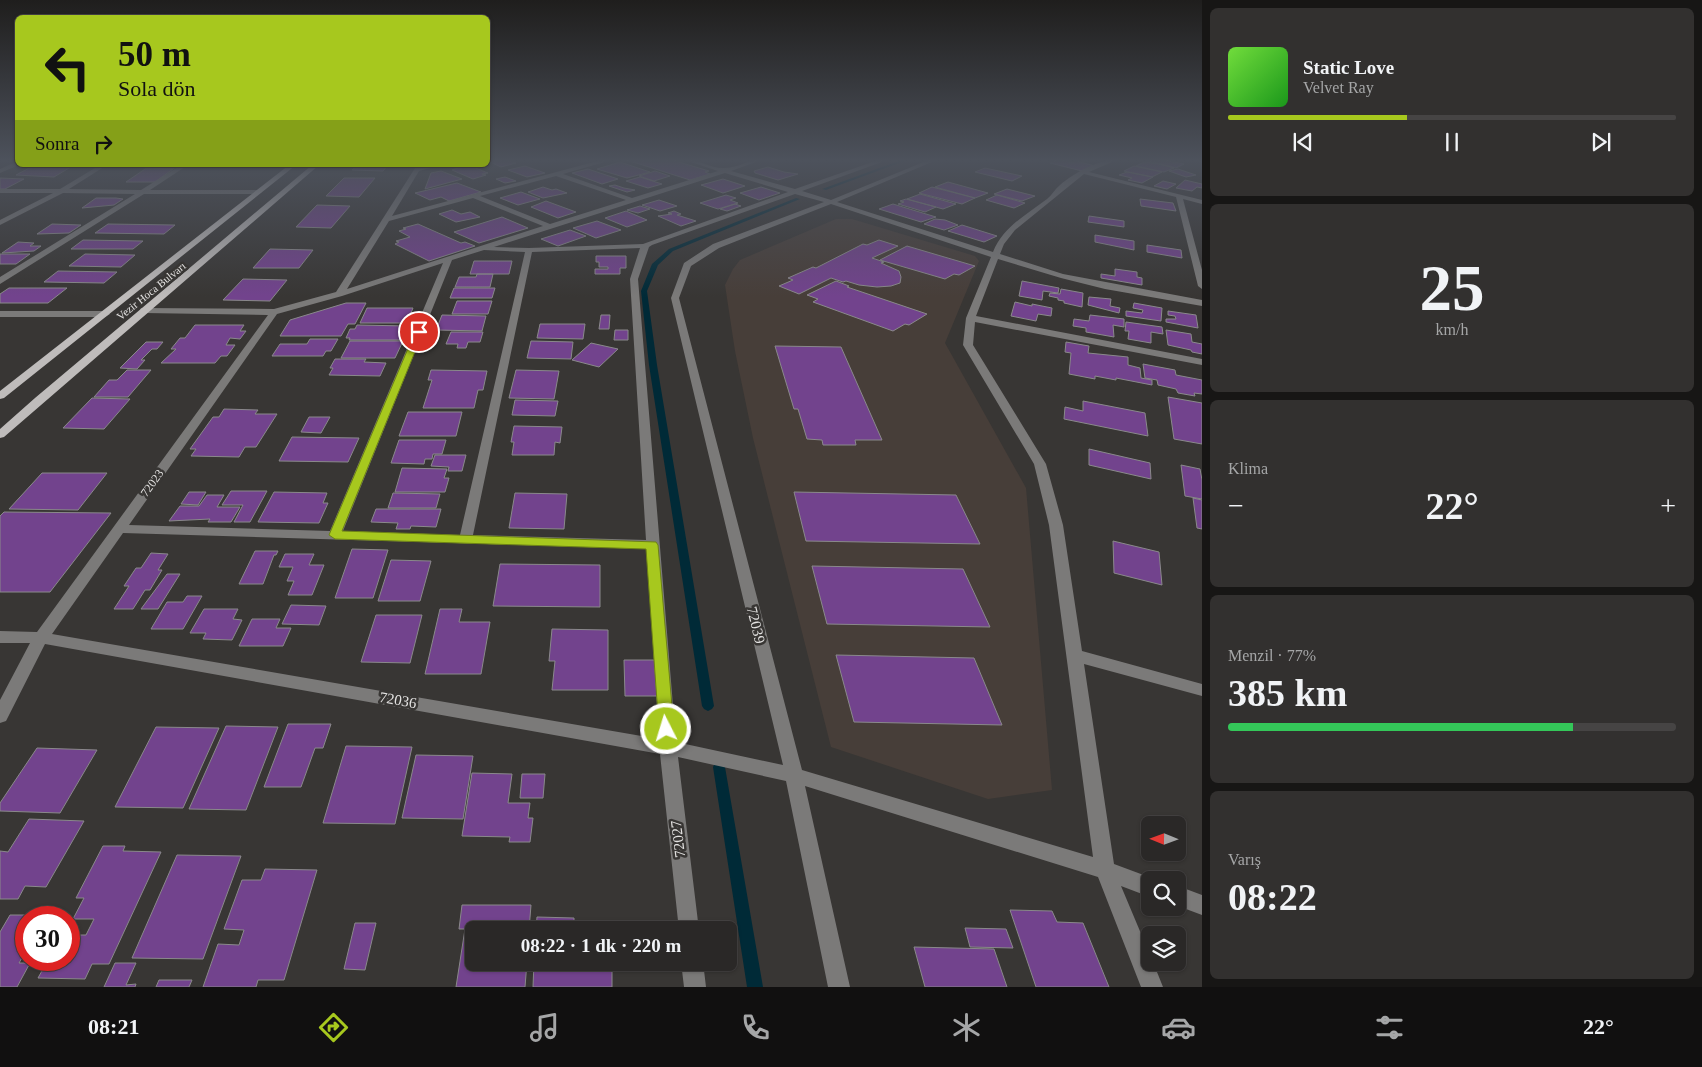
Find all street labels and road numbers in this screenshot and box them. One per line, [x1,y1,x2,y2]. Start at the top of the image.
street label: Vezir Hoca Bulvarı [114,260,188,322]
street label: 72023 [138,467,166,499]
street label: 72039 [744,605,768,645]
street label: 72036 [378,689,418,711]
street label: 72027 [668,819,688,859]

